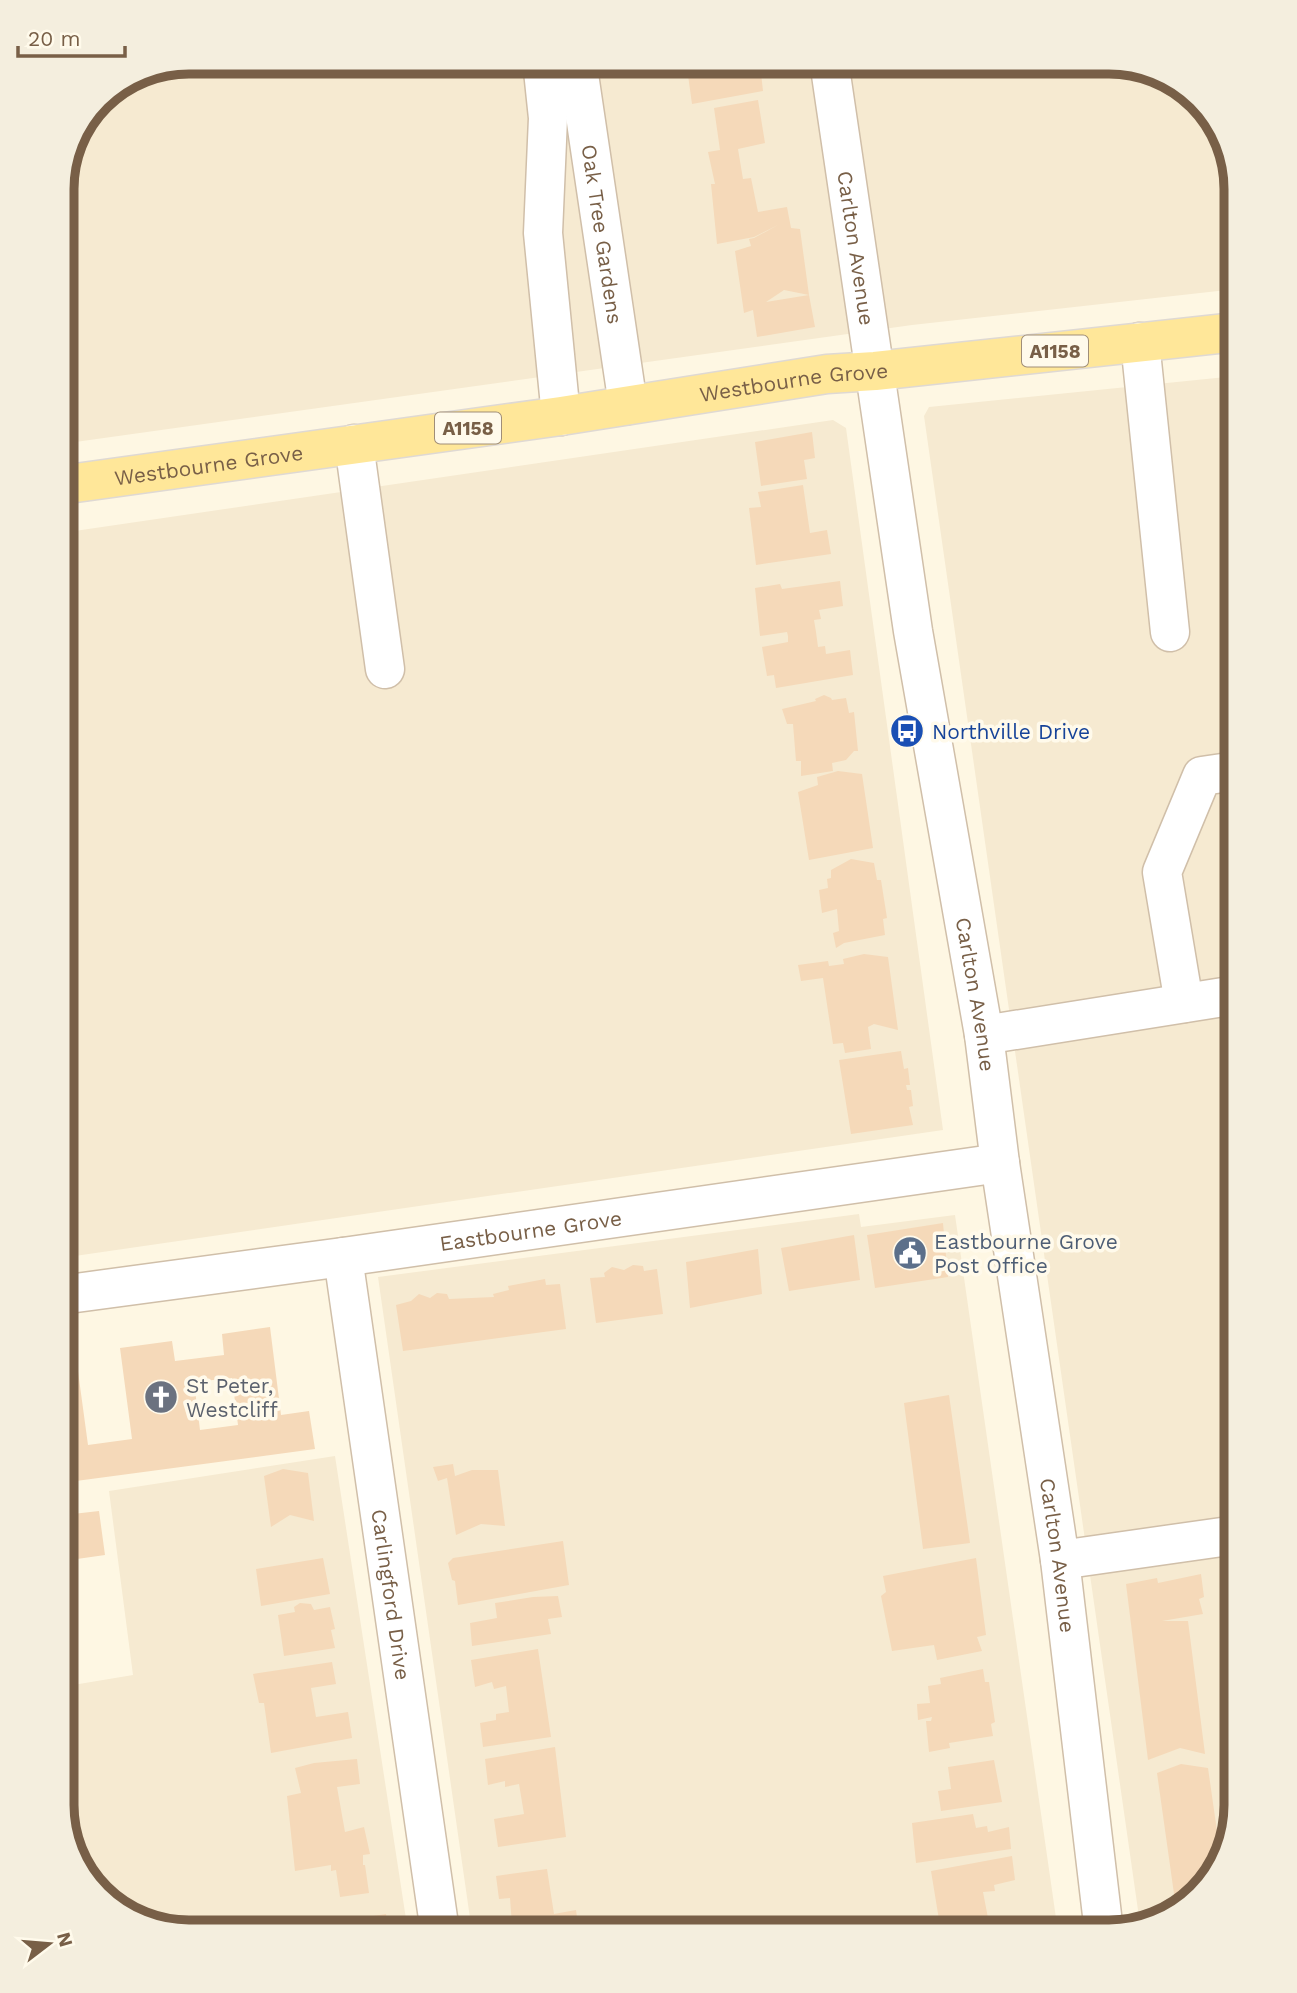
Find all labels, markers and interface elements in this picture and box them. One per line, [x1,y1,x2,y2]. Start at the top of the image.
scale bar [18,14,124,58]
text: 20 m [28,26,80,51]
street label: Oak Tree Gardens [577,143,628,326]
street label: Carlton Avenue [833,169,880,327]
road number: A1158 [1022,336,1088,366]
street label: Westbourne Grove [697,357,889,406]
road number: A1158 [435,412,501,444]
street label: Westbourne Grove [113,439,305,490]
bus stop icon: Northville Drive [888,712,926,750]
place label: Northville Drive [932,719,1090,744]
street label: Carlton Avenue [951,915,1001,1073]
street label: Eastbourne Grove [438,1205,623,1256]
place label: Eastbourne Grove Post Office [934,1229,1118,1278]
public building icon: Eastbourne Grove Post Office [891,1234,929,1272]
place label: St Peter, Westcliff [186,1373,278,1422]
church icon: St Peter, Westcliff [142,1378,180,1416]
street label: Carlton Avenue [1035,1476,1081,1634]
street label: Carlingford Drive [367,1507,416,1682]
north arrow [14,1909,84,1979]
text: N [52,1930,78,1949]

